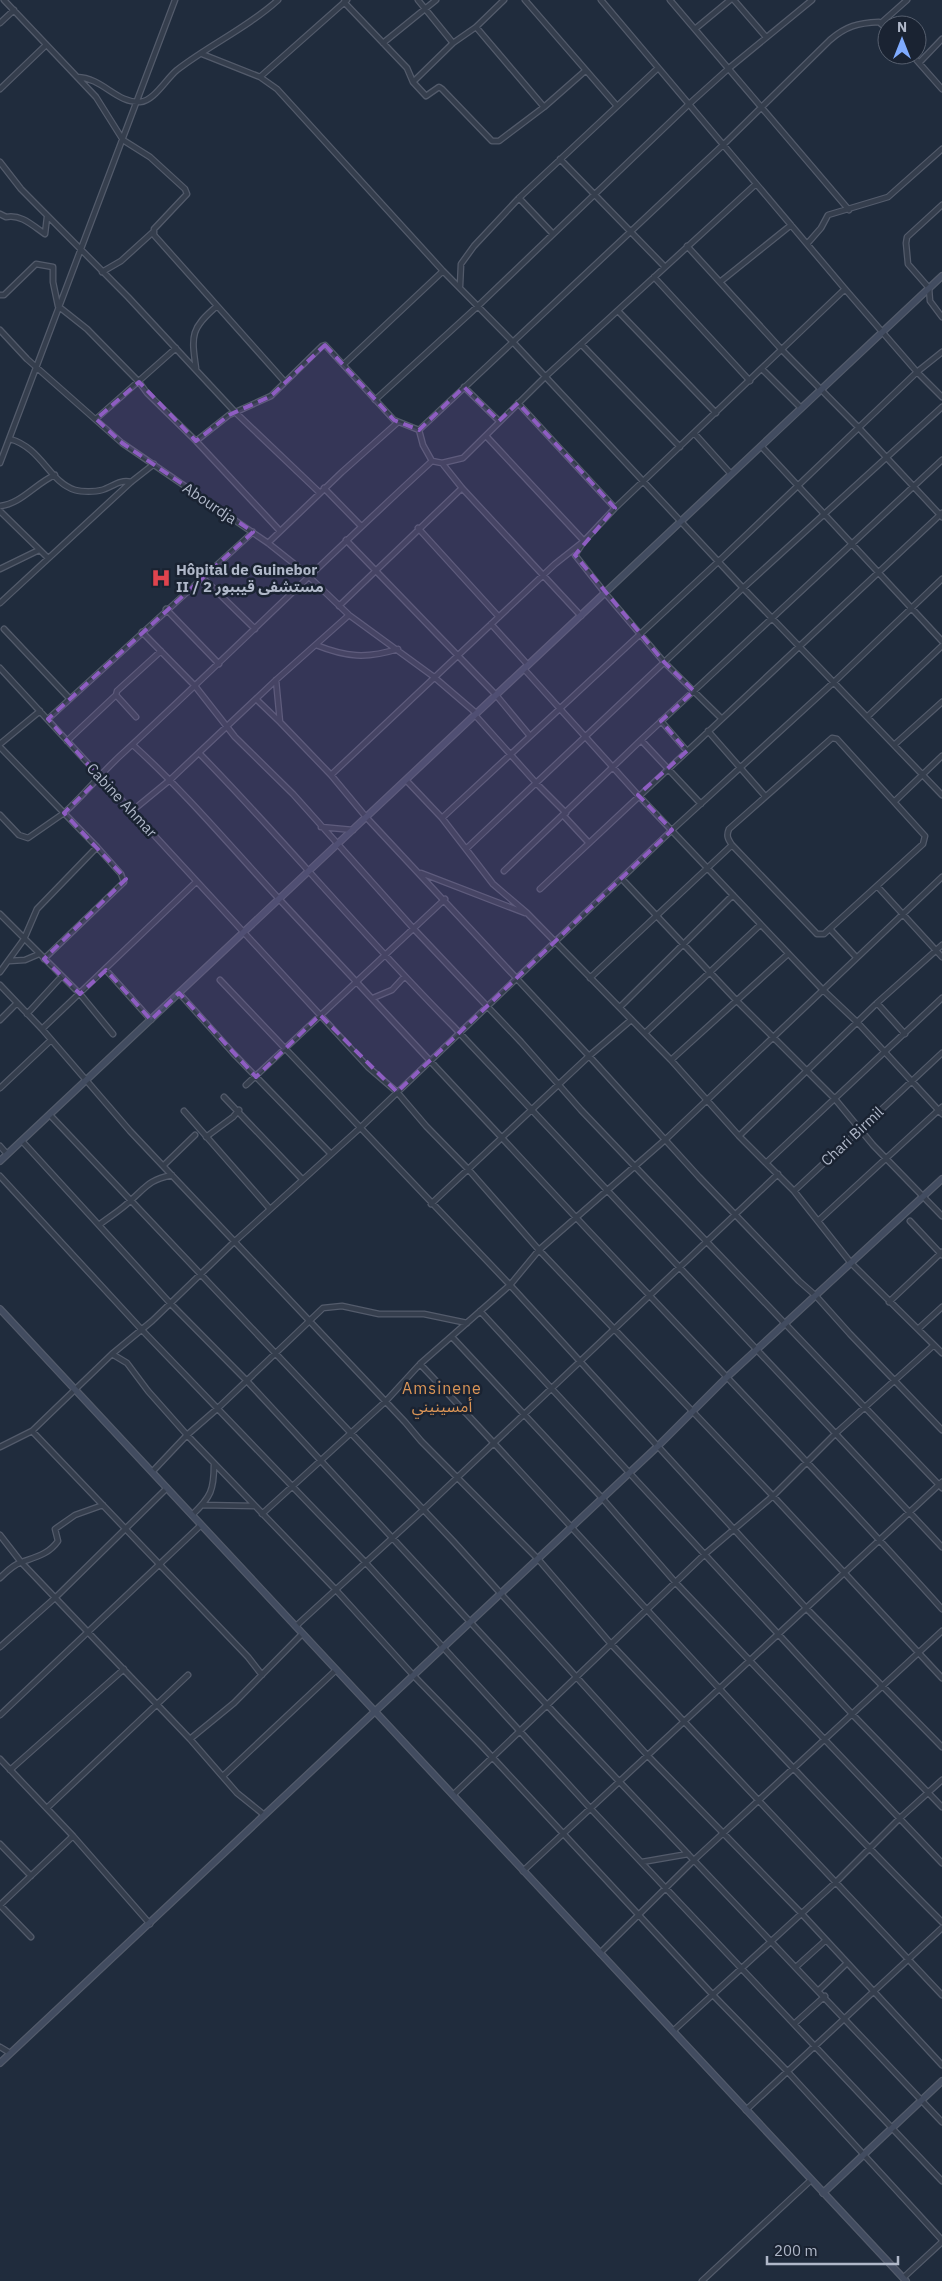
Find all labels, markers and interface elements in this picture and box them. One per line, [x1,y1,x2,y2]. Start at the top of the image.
north arrow [877,15,927,65]
text: N [897,18,907,36]
street label: Abourdja [179,478,241,528]
place label: Hôpital de Guinebor II / مستشفى قيببور 2 [176,560,324,596]
hospital icon: Hôpital de Guinebor II / مستشفى قيببور 2 [150,567,172,589]
street label: Cabine Ahmar [83,759,162,842]
street label: Chari Birmil [817,1102,887,1170]
district label: Amsinene أمسينيني [402,1378,482,1419]
scale bar [767,2234,898,2266]
text: 200 m [774,2241,818,2260]

